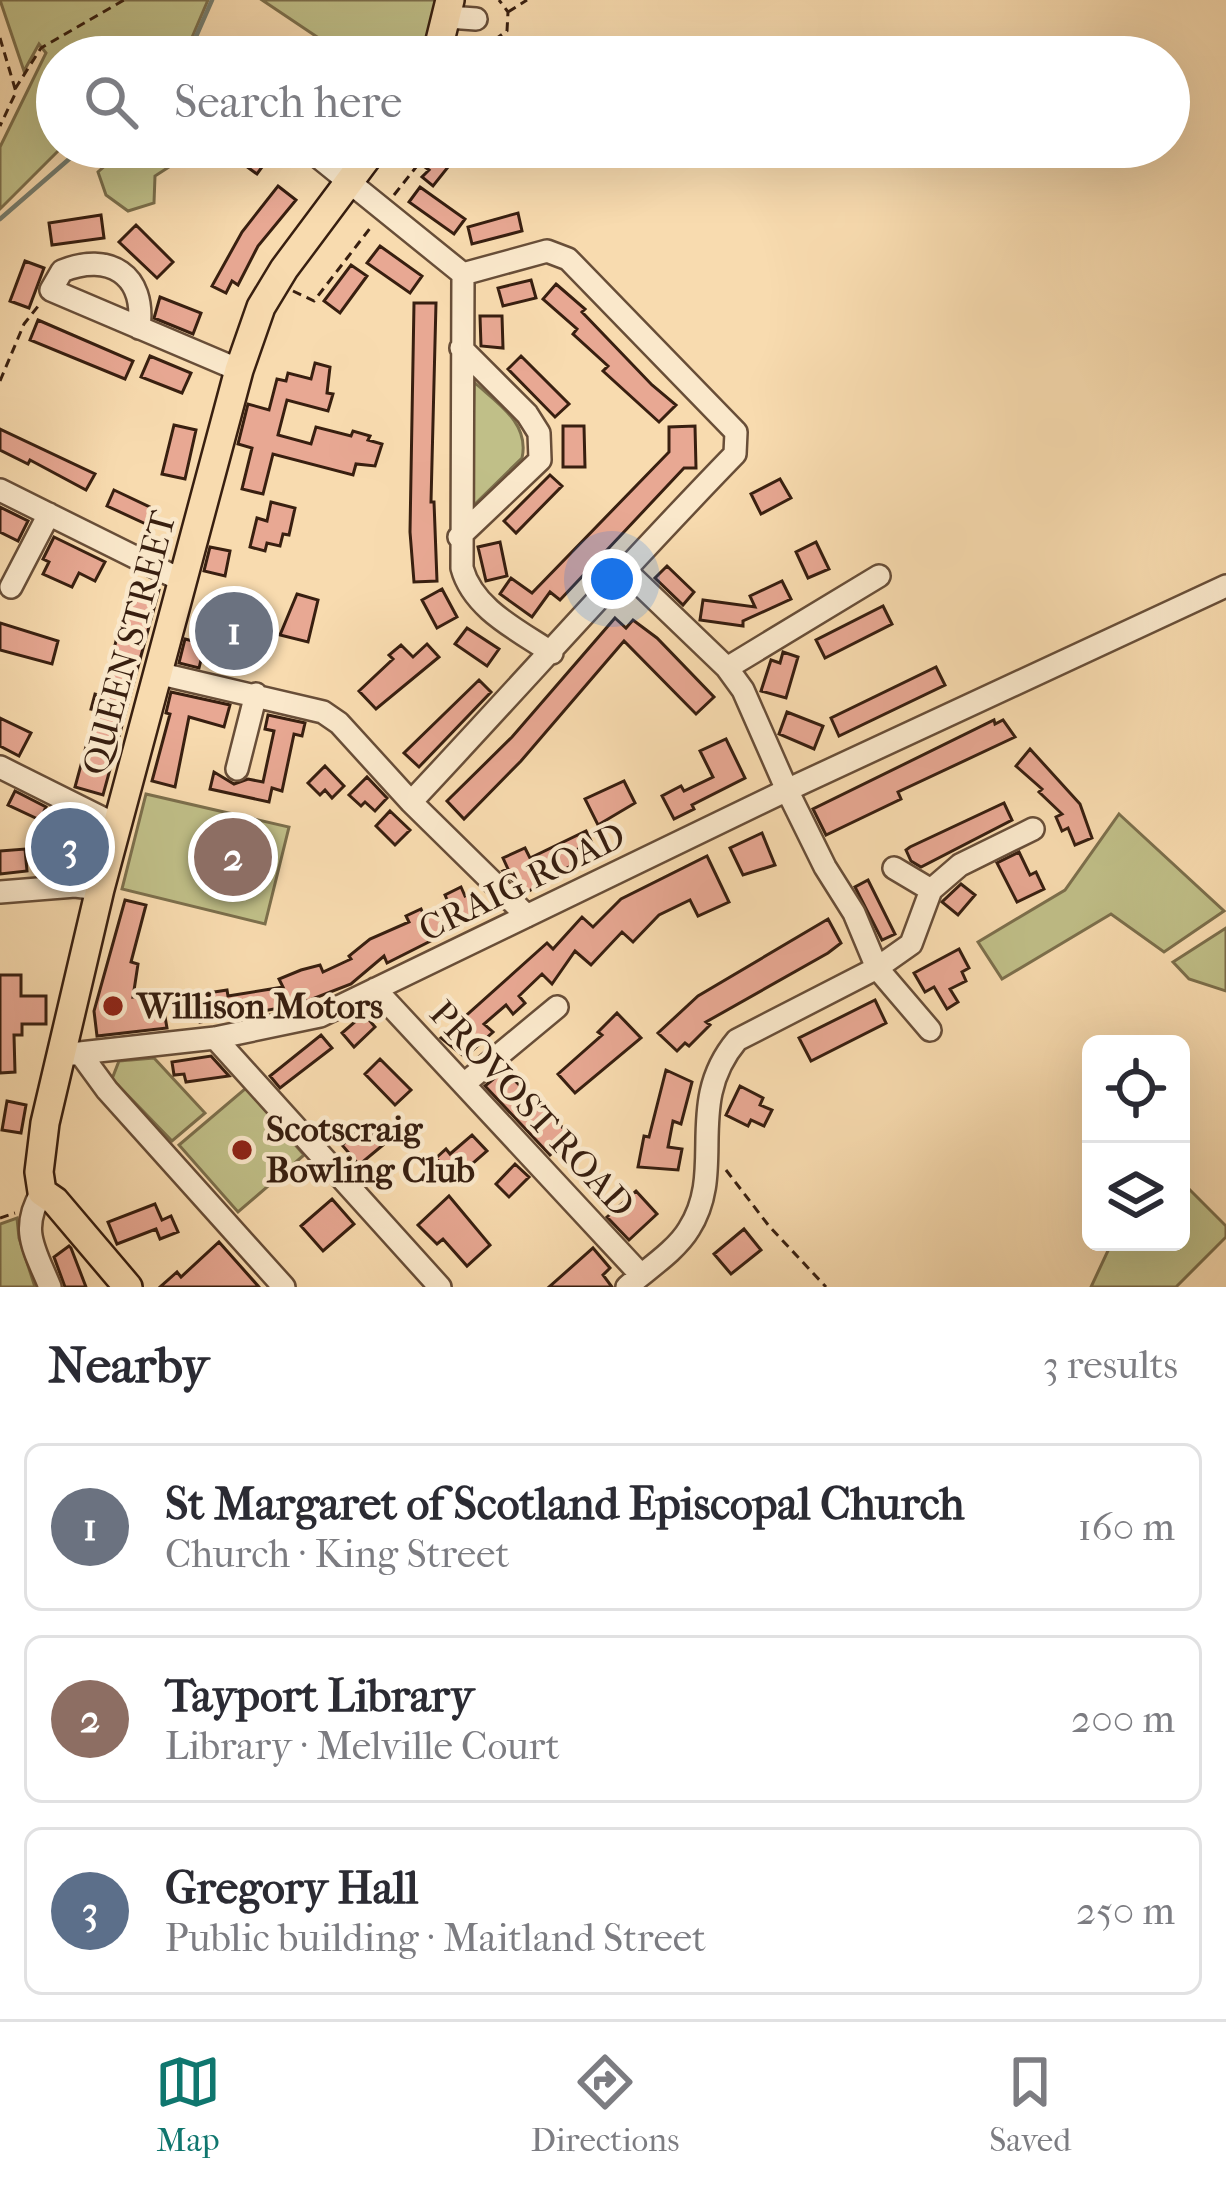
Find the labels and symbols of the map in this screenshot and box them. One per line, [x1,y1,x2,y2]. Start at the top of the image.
street label: QUEEN STREET [74,506,185,780]
your location [582,549,642,609]
pin: 1 [195,586,273,676]
pin: 3 [31,802,109,892]
pin: 2 [194,812,272,902]
street label: CRAIG ROAD [412,814,632,950]
place label: Willison Motors [135,985,383,1027]
street label: PROVOST ROAD [421,992,643,1226]
marker: Willison Motors [100,993,126,1019]
place label: Scotscraig Bowling Club [266,1108,475,1191]
marker: Scotscraig Bowling Club [229,1137,255,1163]

